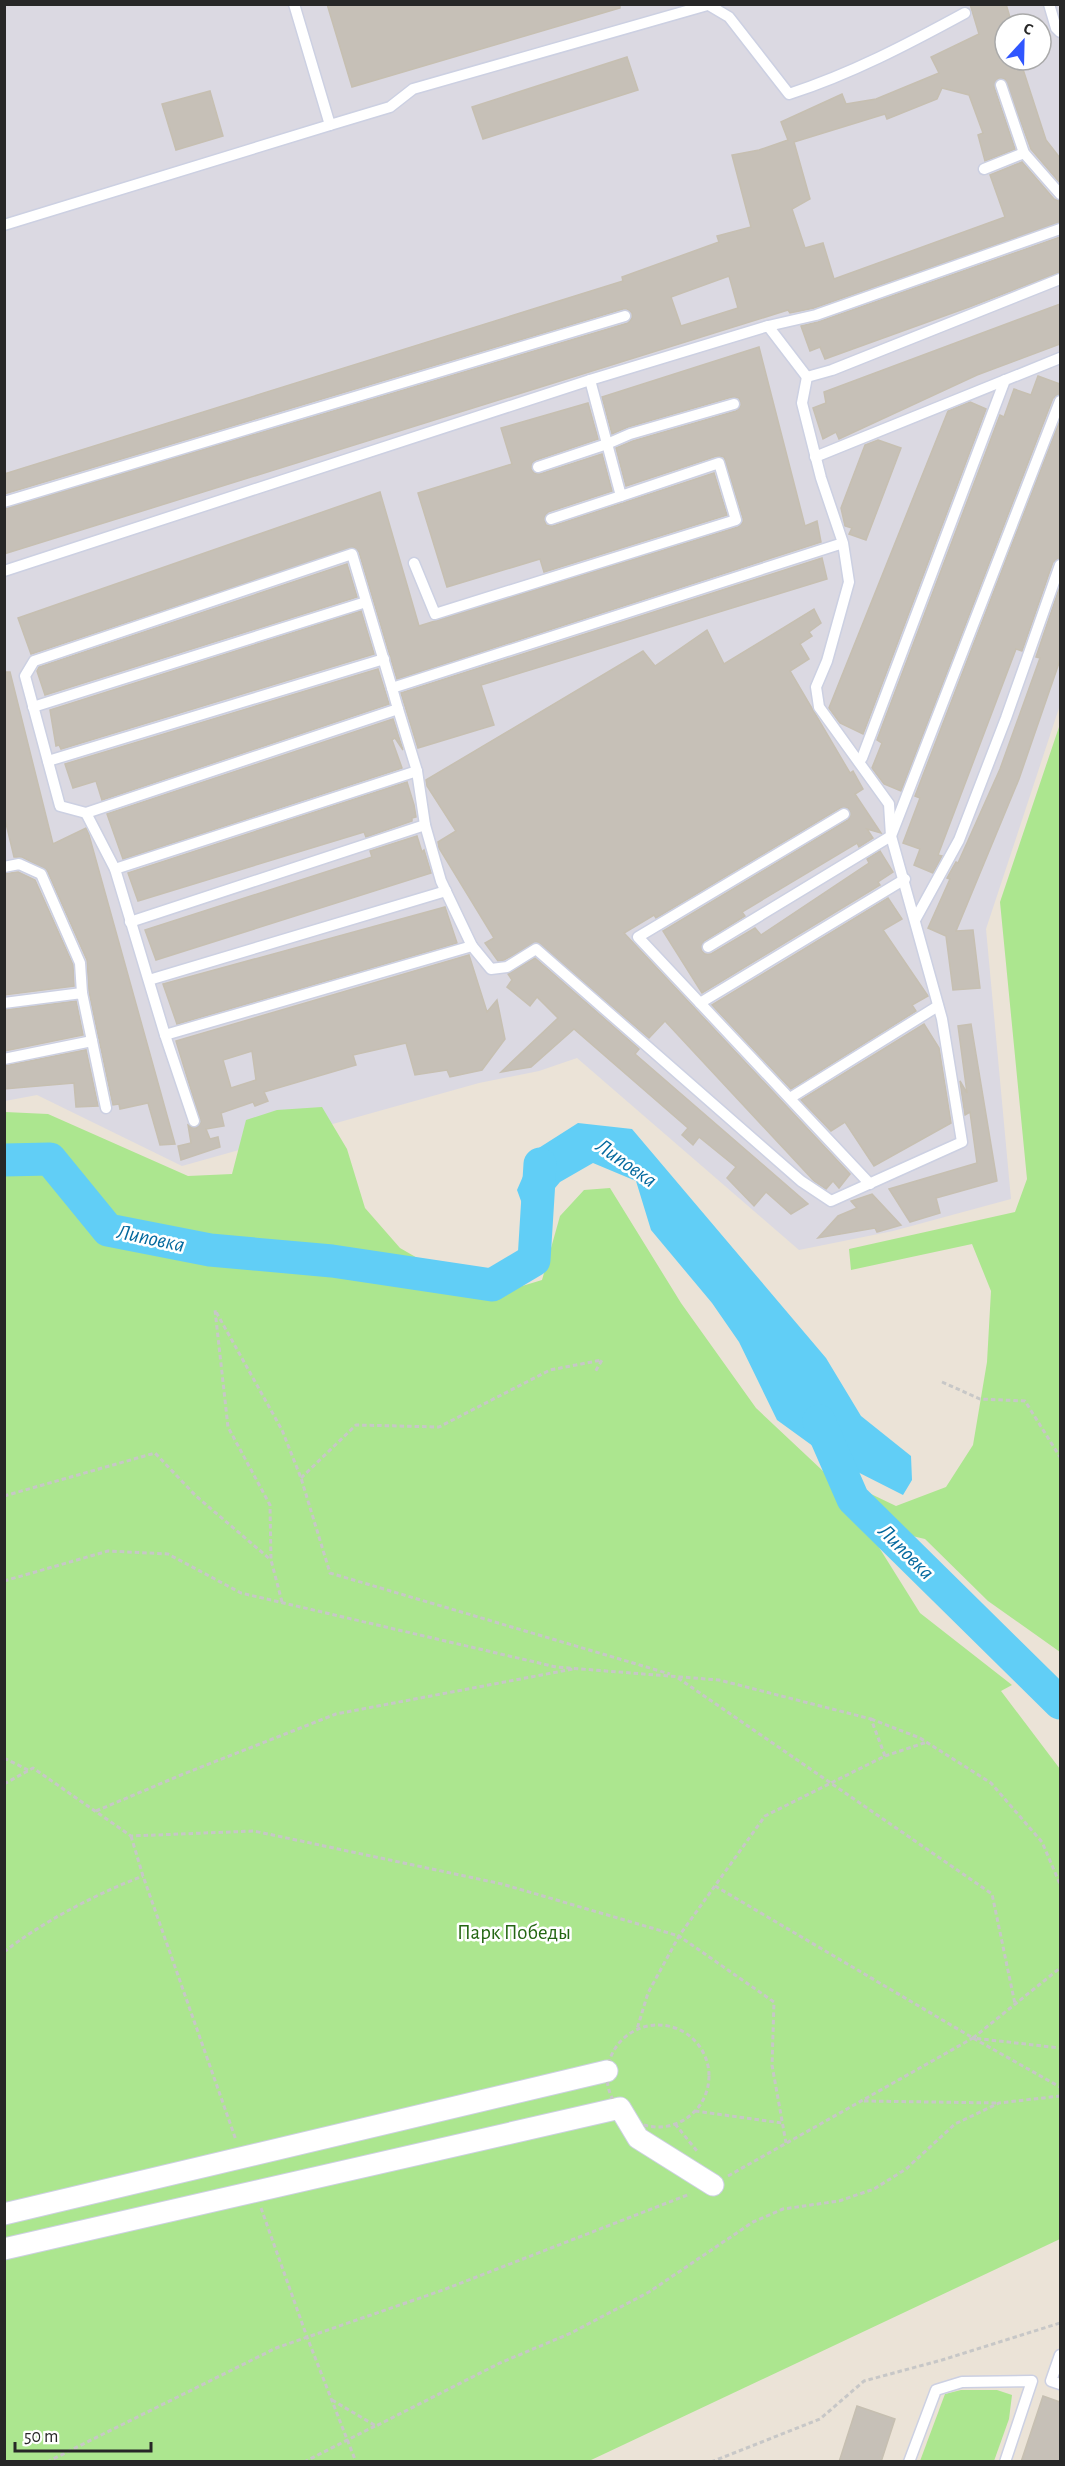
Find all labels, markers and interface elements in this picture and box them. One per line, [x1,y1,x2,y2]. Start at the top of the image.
north arrow [993,12,1053,72]
text: С [1021,20,1035,38]
water label: Липовка [591,1134,661,1192]
water label: Липовка [114,1220,187,1256]
water label: Липовка [874,1519,938,1584]
park label: Парк Победы [457,1922,571,1943]
scale bar [15,2415,152,2453]
text: 50 m [24,2428,58,2446]

